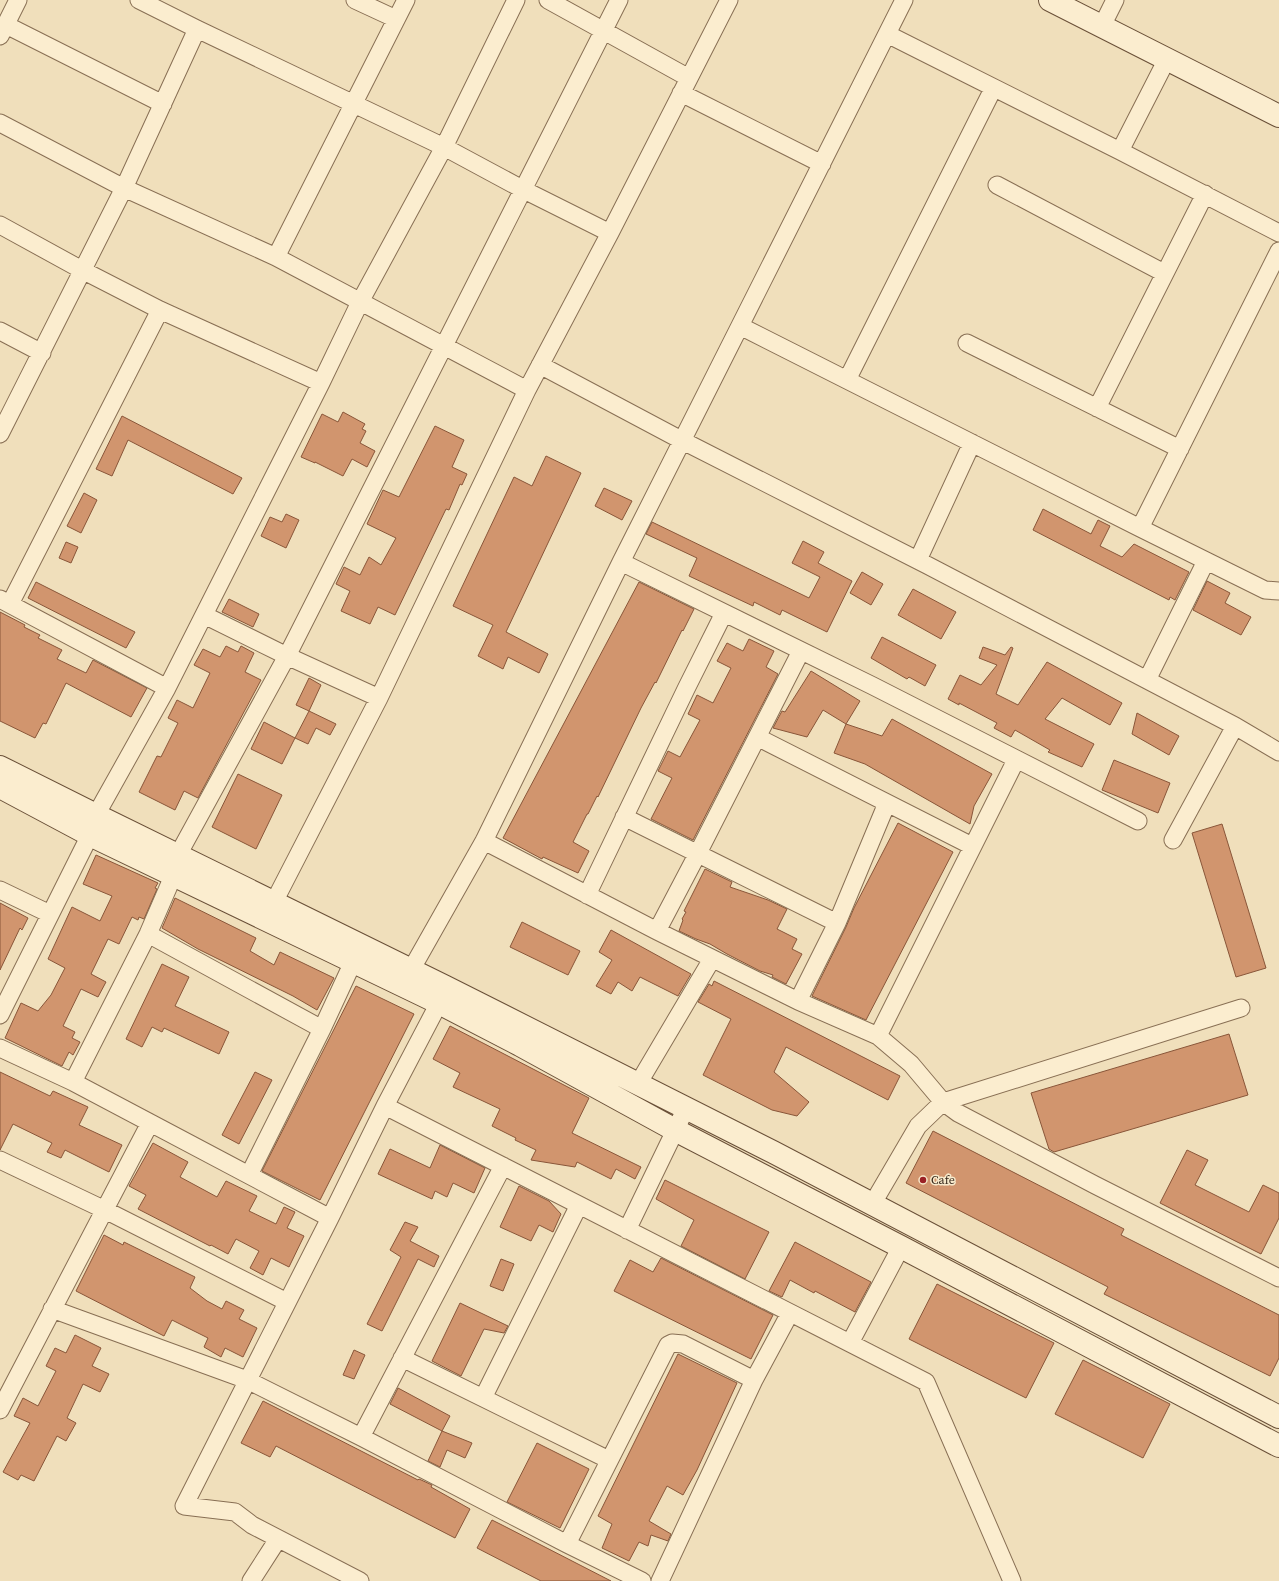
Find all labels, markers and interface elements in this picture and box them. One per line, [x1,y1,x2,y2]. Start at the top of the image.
place label: Cafe [931,1172,955,1188]
marker: Cafe [918,1175,928,1185]

